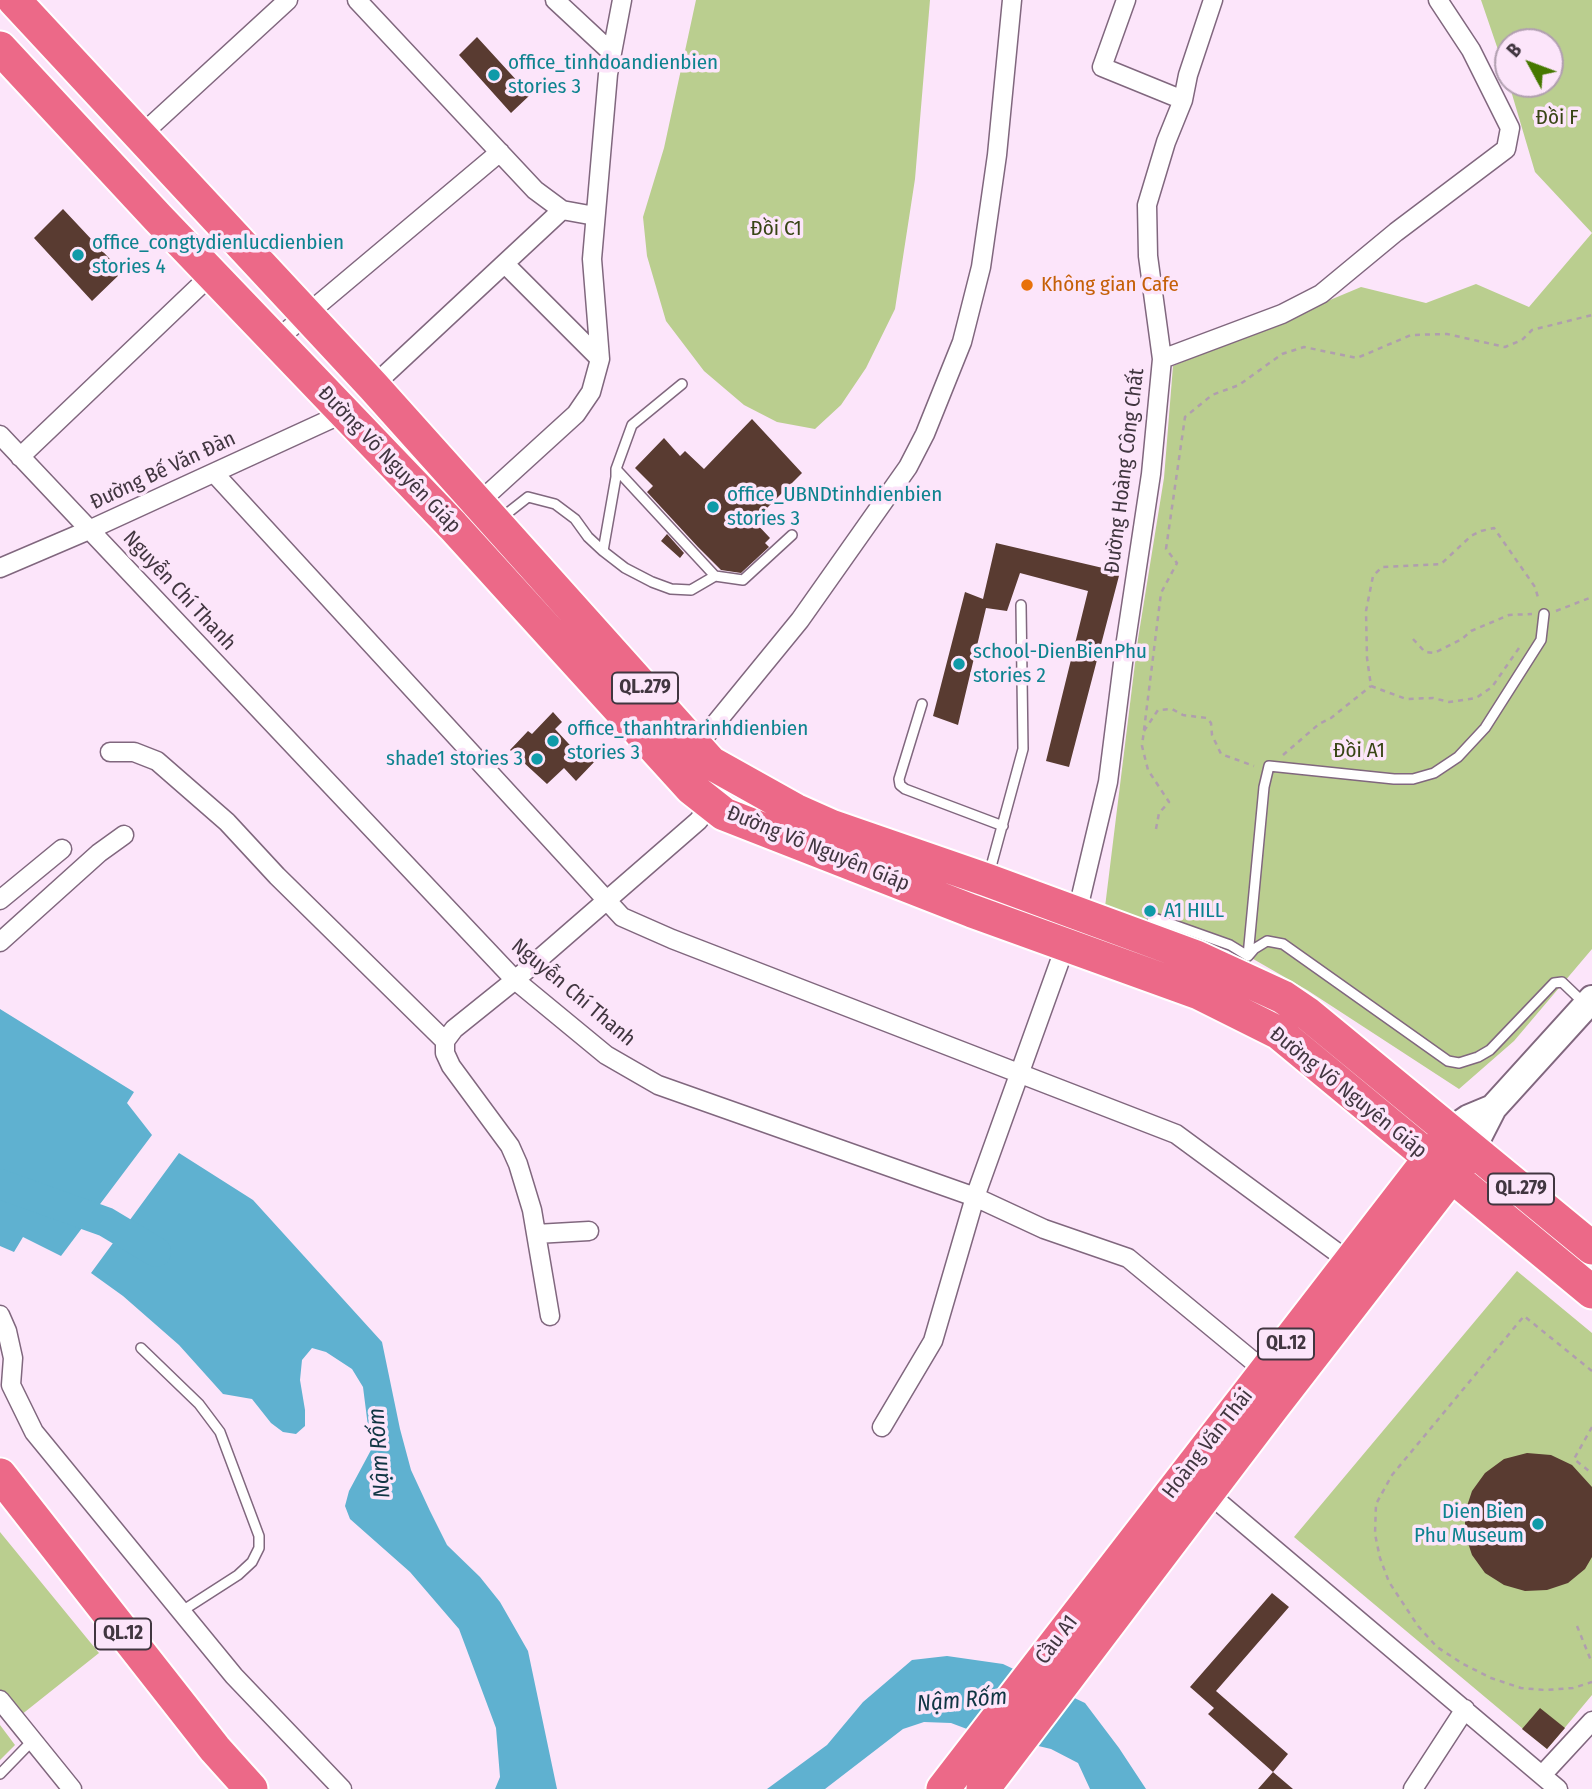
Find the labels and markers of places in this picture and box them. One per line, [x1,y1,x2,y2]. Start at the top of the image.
place label: office_tinhdoandienbien stories 3 [508,50,718,100]
marker: office_tinhdoandienbien stories 3 [486,67,502,83]
place label: office_congtydienlucdienbien stories 4 [92,230,344,280]
marker: office_congtydienlucdienbien stories 4 [70,247,86,263]
place label: Không gian Cafe [1041,272,1179,298]
marker: Không gian Cafe [1019,277,1035,293]
place label: office_UBNDtinhdienbien stories 3 [727,482,942,532]
marker: office_UBNDtinhdienbien stories 3 [705,499,721,515]
place label: school-DienBienPhu stories 2 [973,639,1147,689]
marker: school-DienBienPhu stories 2 [951,656,967,672]
place label: office_thanhtrarinhdienbien stories 3 [567,716,808,766]
marker: office_thanhtrarinhdienbien stories 3 [545,733,561,749]
place label: shade1 stories 3 [386,746,523,772]
marker: shade1 stories 3 [529,751,545,767]
place label: A1 HILL [1164,898,1224,924]
marker: A1 HILL [1142,903,1158,919]
place label: Dien Bien Phu Museum [1414,1499,1524,1549]
marker: Dien Bien Phu Museum [1530,1516,1546,1532]

